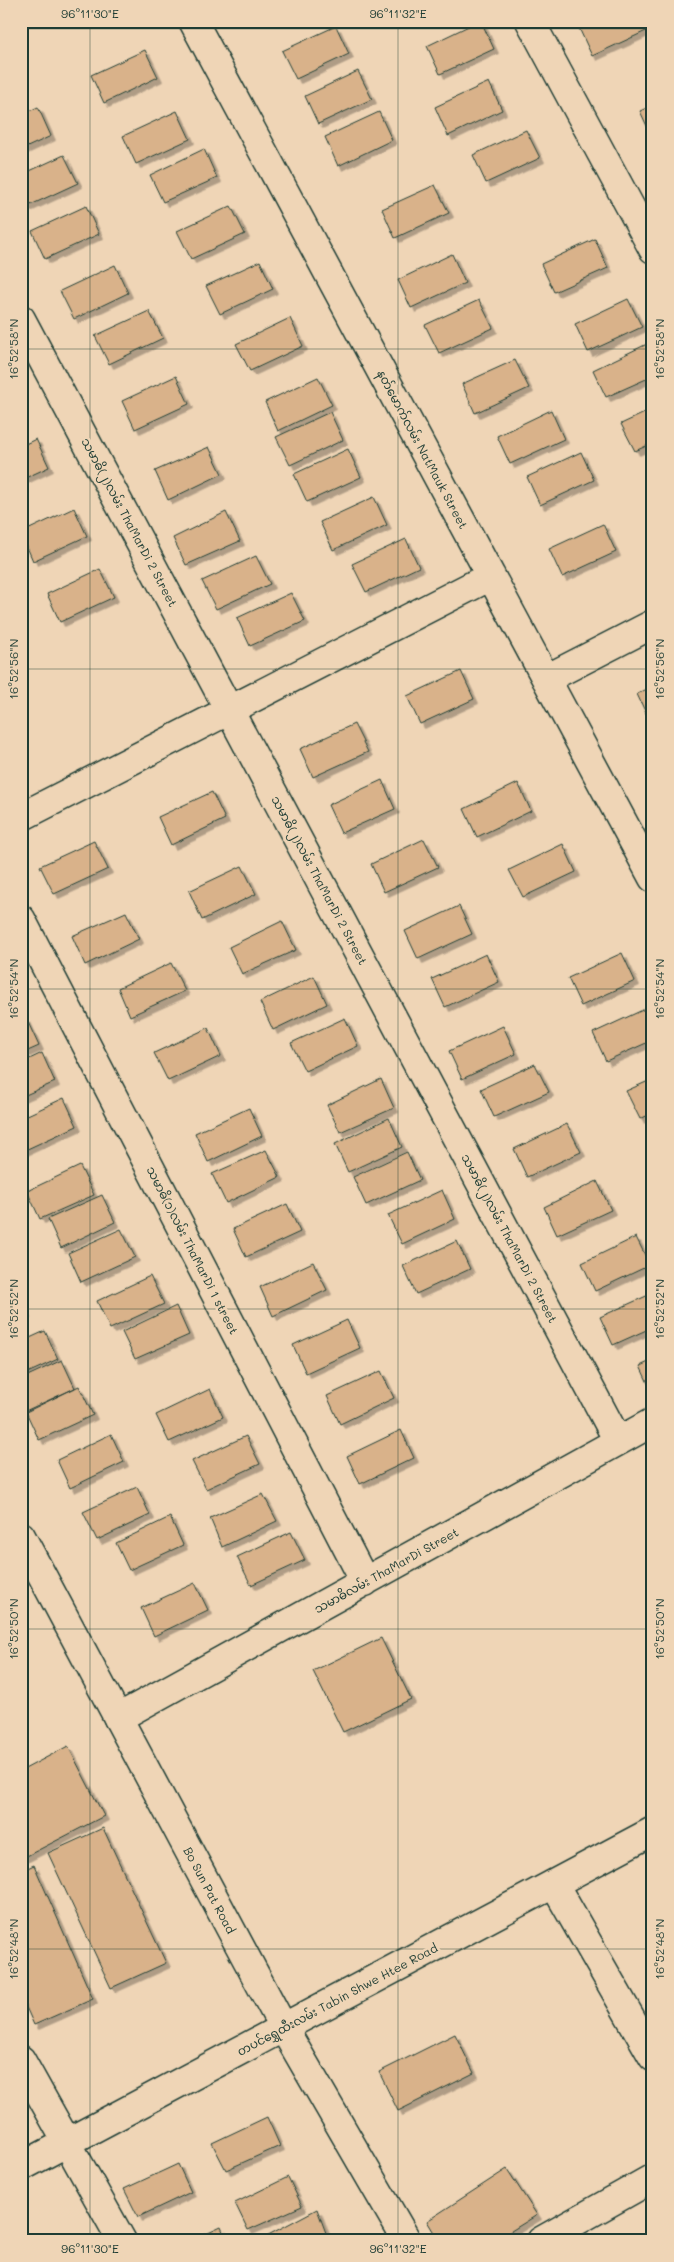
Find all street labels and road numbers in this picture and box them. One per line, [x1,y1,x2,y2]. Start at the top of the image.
street label: နတ်မောက်လမ်း NatMauk Street [371,367,472,533]
street label: သမာဓိ(၂)လမ်း ThaMarDi 2 Street [76,435,182,611]
street label: သမာဓိ(၂)လမ်း ThaMarDi 2 Street [266,793,372,969]
street label: သမာဓိ(၂)လမ်း ThaMarDi 2 Street [456,1151,562,1327]
street label: သမာဓိ(၁)လမ်း ThaMarDi 1 street [143,1163,243,1337]
street label: သမာဓိလမ်း ThaMarDi Street [311,1524,461,1616]
street label: Bo Sun Pat Road [180,1844,240,1936]
street label: တပင်ရွှေထီးလမ်း Tabin Shwe Htee Road [234,1939,442,2061]

